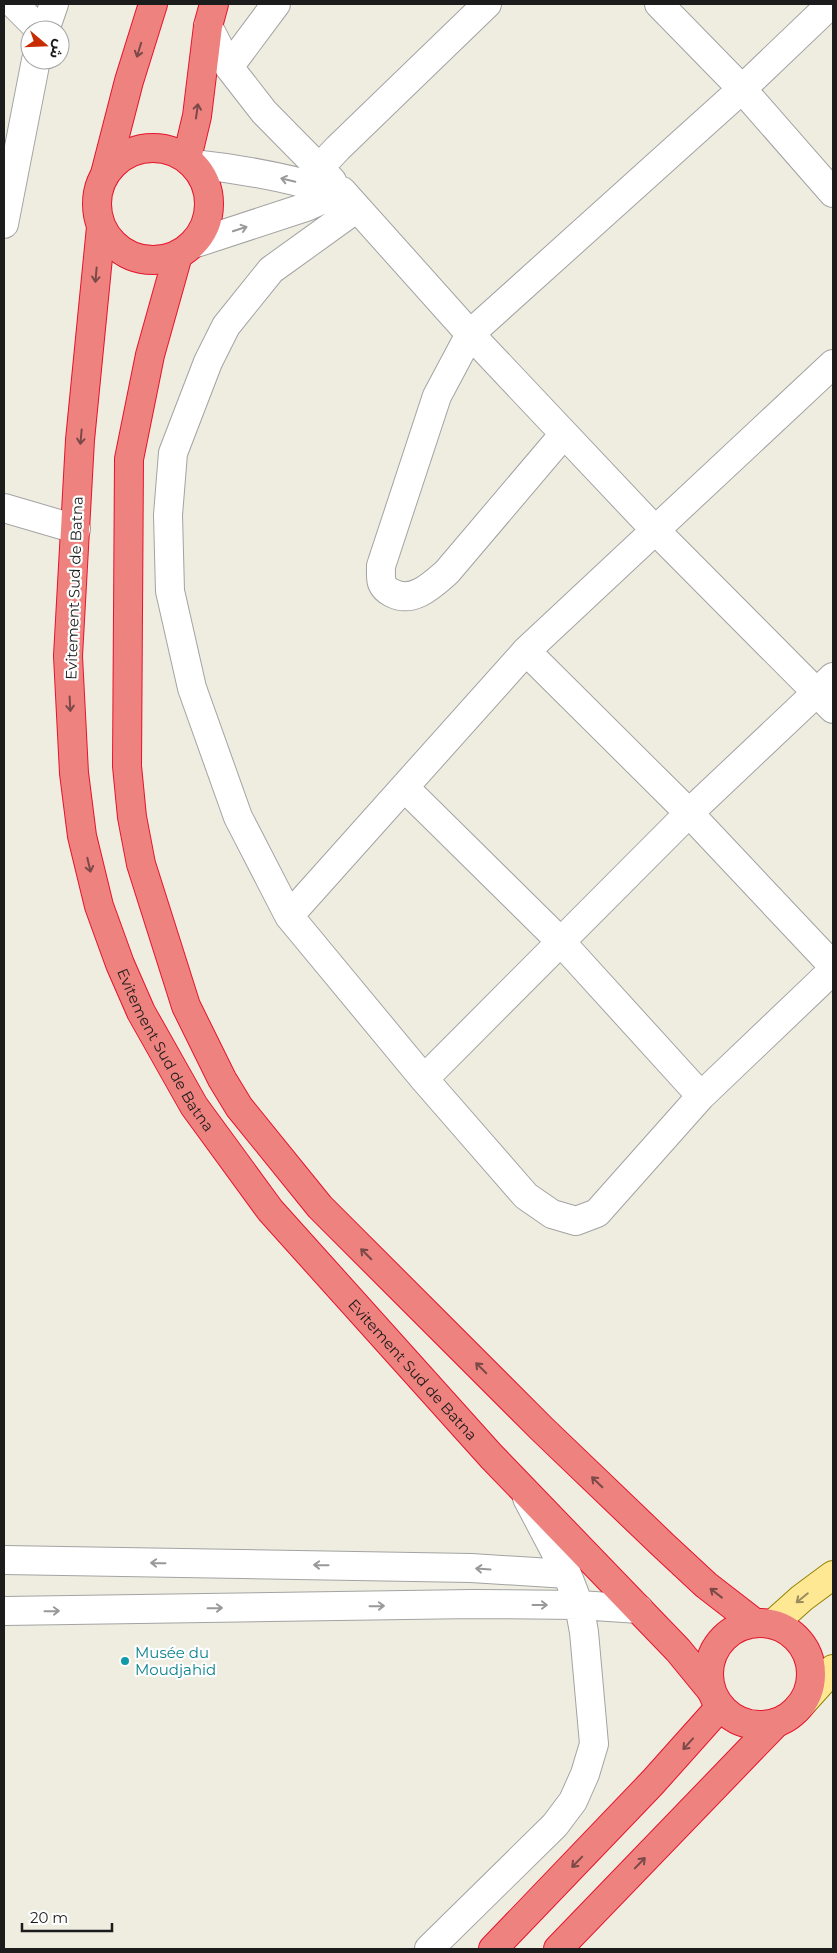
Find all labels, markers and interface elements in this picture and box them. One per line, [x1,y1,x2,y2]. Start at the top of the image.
north arrow [20,20,70,70]
text: ش [46,37,69,61]
one-way arrow [133,42,143,58]
one-way arrow [193,103,203,119]
one-way arrow [280,175,296,184]
one-way arrow [231,223,247,233]
one-way arrow [91,267,101,283]
one-way arrow [76,429,85,445]
street label: Evitement Sud de Batna [61,496,87,680]
one-way arrow [66,696,75,712]
one-way arrow [85,857,94,873]
street label: Evitement Sud de Batna [113,965,219,1135]
one-way arrow [360,1247,372,1260]
street label: Evitement Sud de Batna [345,1295,482,1444]
one-way arrow [475,1362,487,1375]
one-way arrow [591,1476,604,1488]
one-way arrow [150,1558,166,1568]
one-way arrow [313,1561,329,1570]
one-way arrow [475,1564,491,1573]
one-way arrow [710,1587,723,1598]
one-way arrow [796,1593,809,1604]
one-way arrow [532,1600,548,1610]
one-way arrow [369,1601,385,1611]
one-way arrow [206,1603,223,1613]
one-way arrow [44,1606,60,1615]
place label: Musée du Moudjahid [135,1643,216,1679]
marker: Musée du Moudjahid [119,1655,131,1667]
one-way arrow [682,1737,694,1750]
one-way arrow [570,1856,583,1868]
one-way arrow [634,1857,646,1870]
scale bar [22,1900,112,1932]
text: 20 m [30,1908,68,1927]

